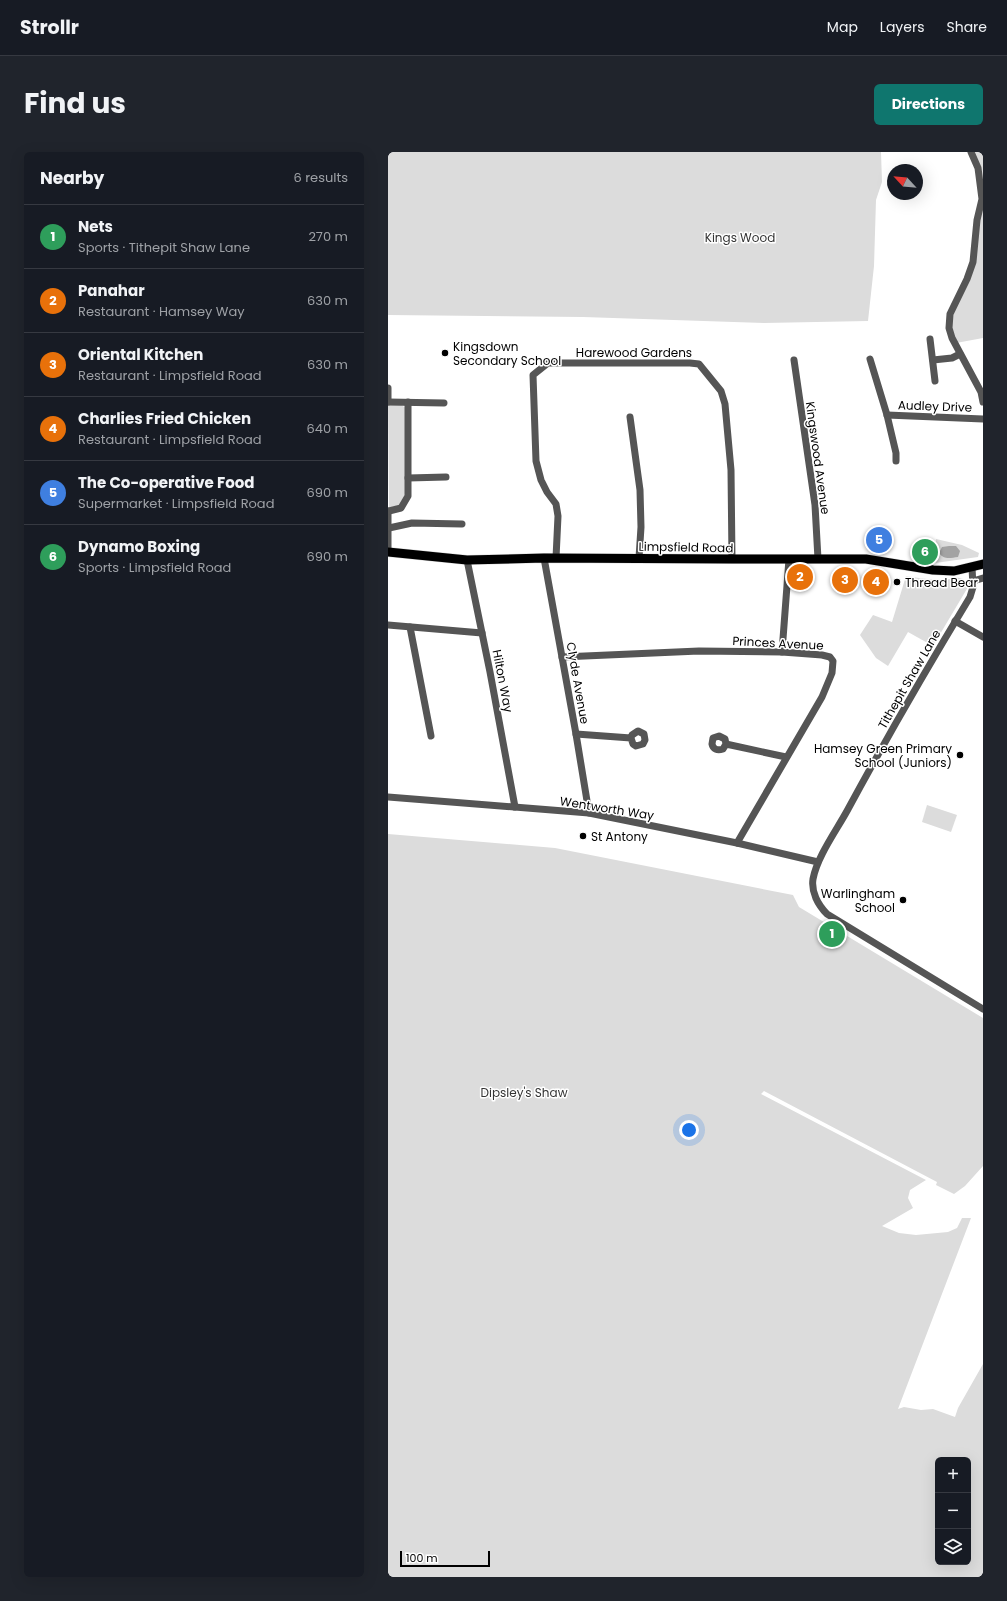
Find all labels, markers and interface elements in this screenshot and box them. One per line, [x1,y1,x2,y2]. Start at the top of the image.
text: Strollr [20,14,79,41]
text: Map [827,17,858,37]
text: Layers [880,17,924,37]
text: Share [946,17,987,37]
text: Find us [24,84,126,123]
button: Directions [874,84,983,125]
north arrow [887,164,923,200]
text: Nearby [40,166,104,190]
text: 6 results [294,168,348,187]
text: Nets [78,216,113,237]
text: 1 [51,227,55,246]
text: 270 m [308,227,348,246]
park label: Kings Wood [705,229,775,246]
text: Sports · Tithepit Shaw Lane [78,238,250,257]
text: Panahar [78,280,145,301]
text: 2 [49,291,57,310]
text: 630 m [307,291,348,310]
text: Restaurant · Hamsey Way [78,302,245,321]
place label: Kingsdown Secondary School [453,338,561,369]
text: Oriental Kitchen [78,344,203,365]
street label: Harewood Gardens [576,344,692,361]
marker: Kingsdown Secondary School [440,348,450,358]
text: 3 [49,355,57,374]
text: 630 m [307,355,348,374]
text: Restaurant · Limpsfield Road [78,366,262,385]
street label: Audley Drive [898,396,972,416]
street label: Kingswood Avenue [802,400,834,516]
text: Charlies Fried Chicken [78,408,251,429]
text: 4 [49,419,57,438]
text: 640 m [307,419,348,438]
text: Restaurant · Limpsfield Road [78,430,262,449]
text: The Co-operative Food [78,472,255,493]
text: 5 [49,483,57,502]
text: 690 m [307,483,348,502]
text: Supermarket · Limpsfield Road [78,494,274,513]
pin: 5 [866,525,892,555]
text: Dynamo Boxing [78,536,200,557]
pin: 6 [912,537,938,567]
street label: Limpsfield Road [639,538,733,556]
text: 6 [49,547,57,566]
text: 690 m [307,547,348,566]
text: Sports · Limpsfield Road [78,558,231,577]
pin: 2 [787,562,813,592]
pin: 3 [832,565,858,595]
pin: 4 [863,567,889,597]
place label: Thread Bear [905,574,978,591]
marker: Thread Bear [892,577,902,587]
street label: Tithepit Shaw Lane [874,626,944,732]
street label: Princes Avenue [732,632,824,654]
street label: Clyde Avenue [562,641,594,725]
street label: Hilton Way [489,648,517,714]
place label: Hamsey Green Primary School (Juniors) [814,740,952,771]
marker: Hamsey Green Primary School (Juniors) [955,750,965,760]
street label: Wentworth Way [559,792,655,824]
place label: St Antony [591,828,648,845]
marker: St Antony [578,831,588,841]
place label: Warlingham School [821,885,895,916]
marker: Warlingham School [898,895,908,905]
pin: 1 [819,919,845,949]
park label: Dipsley's Shaw [480,1084,568,1101]
your location [679,1120,699,1140]
map controls [935,1457,971,1565]
button: + [935,1457,971,1493]
button: − [935,1493,971,1529]
button: layers [935,1529,971,1565]
scale bar [400,1549,490,1568]
text: 100 m [406,1550,438,1566]

